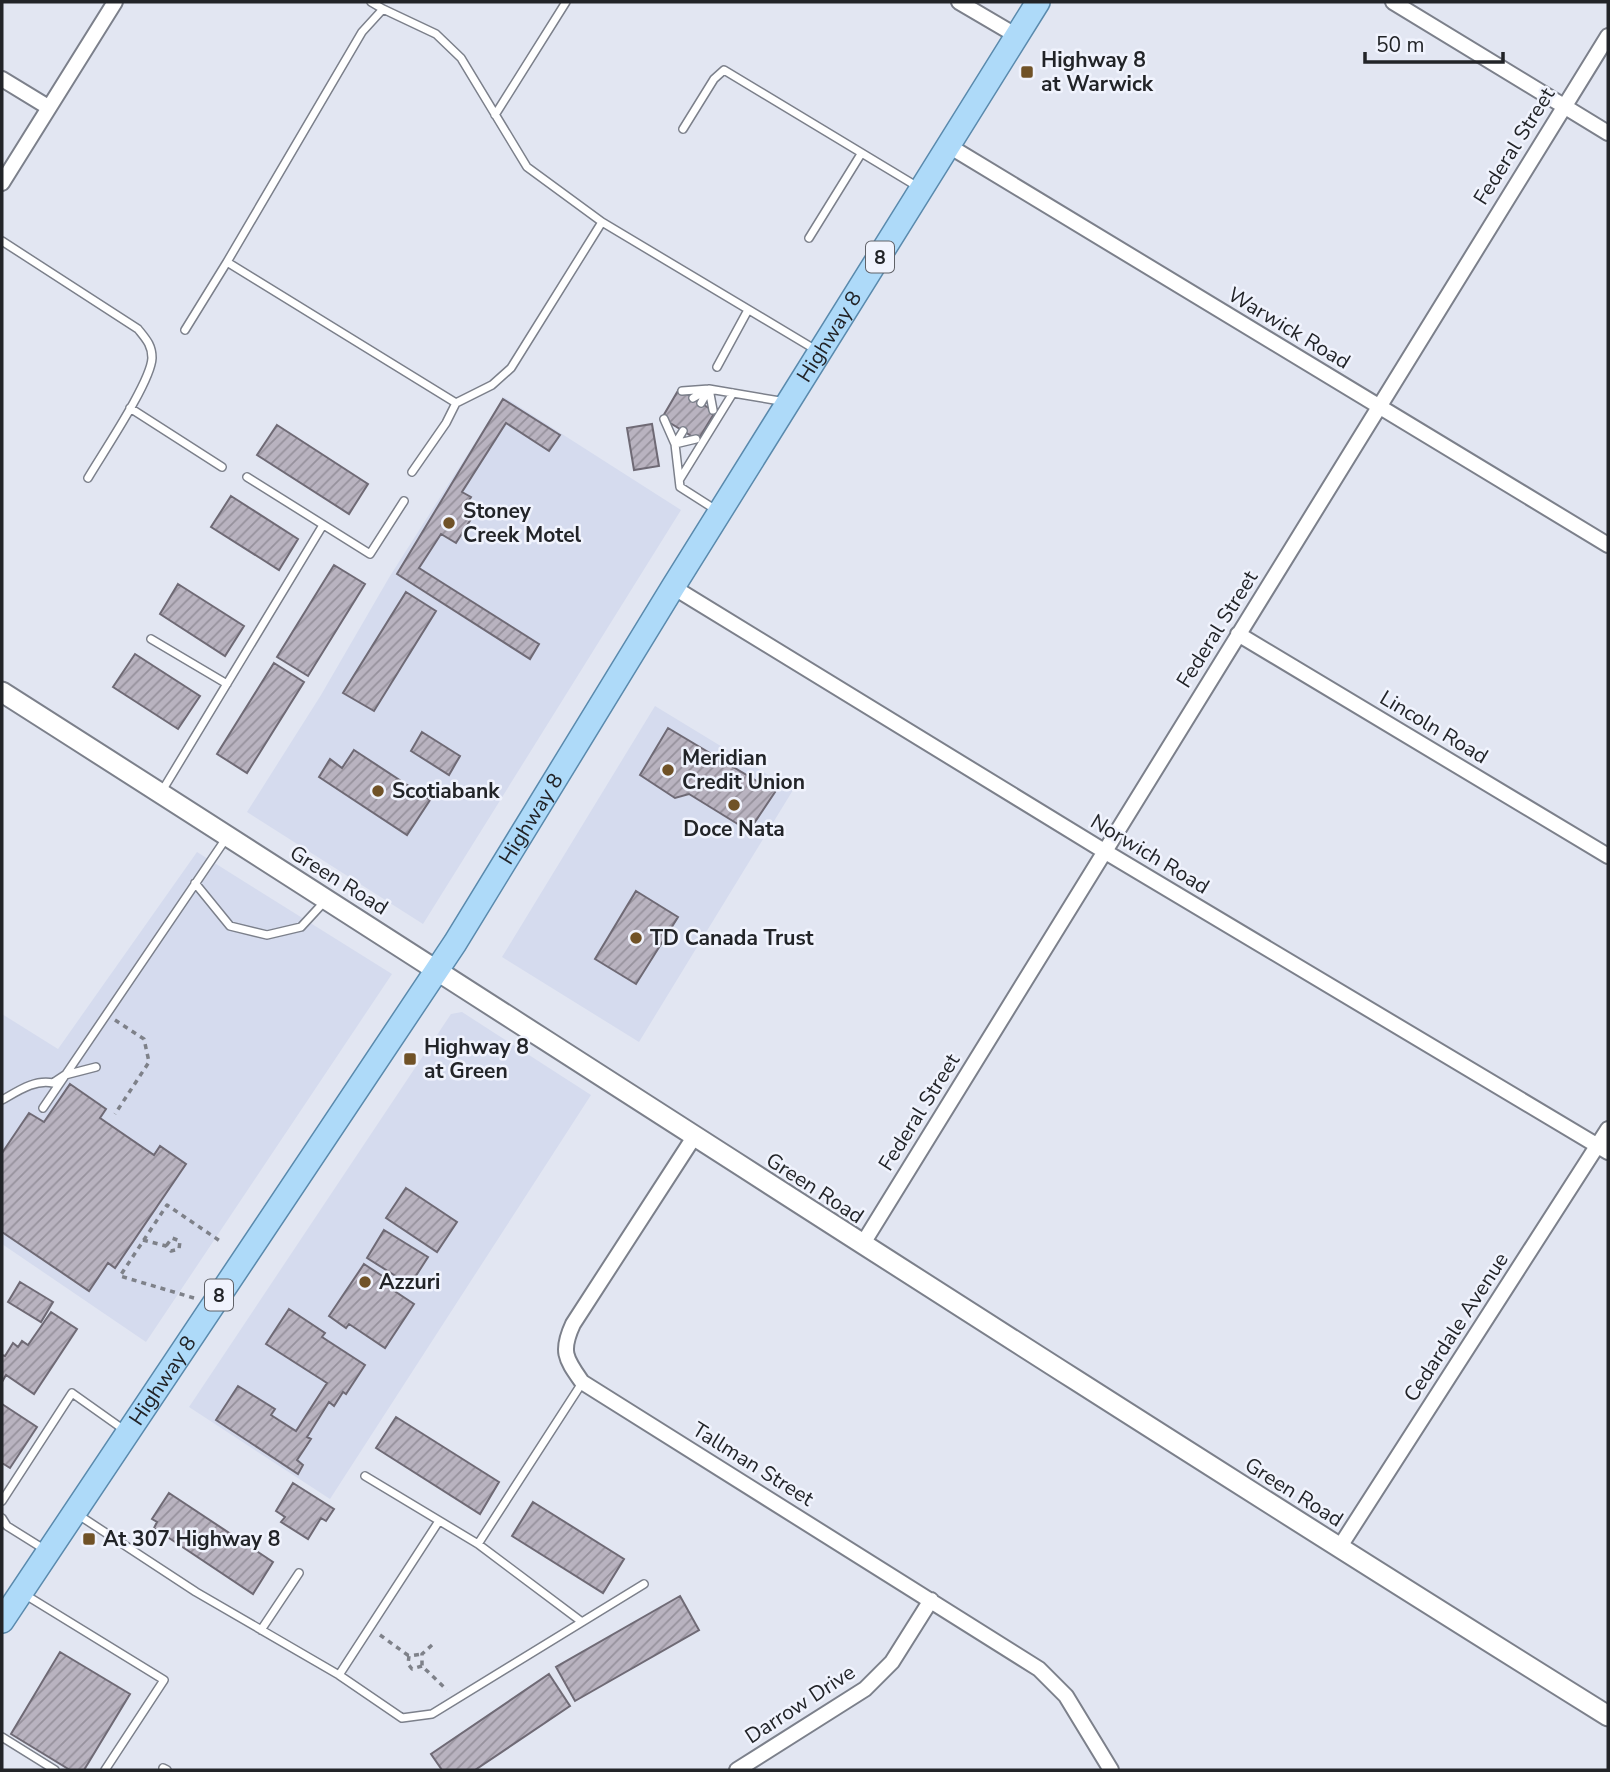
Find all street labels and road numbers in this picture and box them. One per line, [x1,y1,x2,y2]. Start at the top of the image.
street label: Federal Street [1467,82,1561,210]
road number: 8 [866,242,894,272]
street label: Warwick Road [1223,280,1355,376]
street label: Highway 8 [790,286,868,387]
street label: Federal Street [1170,565,1264,693]
street label: Lincoln Road [1375,684,1493,770]
street label: Highway 8 [492,768,570,870]
street label: Norwich Road [1085,808,1215,900]
street label: Green Road [284,839,394,921]
street label: Federal Street [872,1048,966,1176]
street label: Green Road [761,1146,869,1230]
street label: Cedardale Avenue [1397,1247,1515,1407]
road number: 8 [205,1280,233,1310]
street label: Highway 8 [122,1330,203,1431]
street label: Tallman Street [687,1415,820,1513]
street label: Green Road [1239,1451,1349,1533]
street label: Darrow Drive [740,1658,860,1750]

